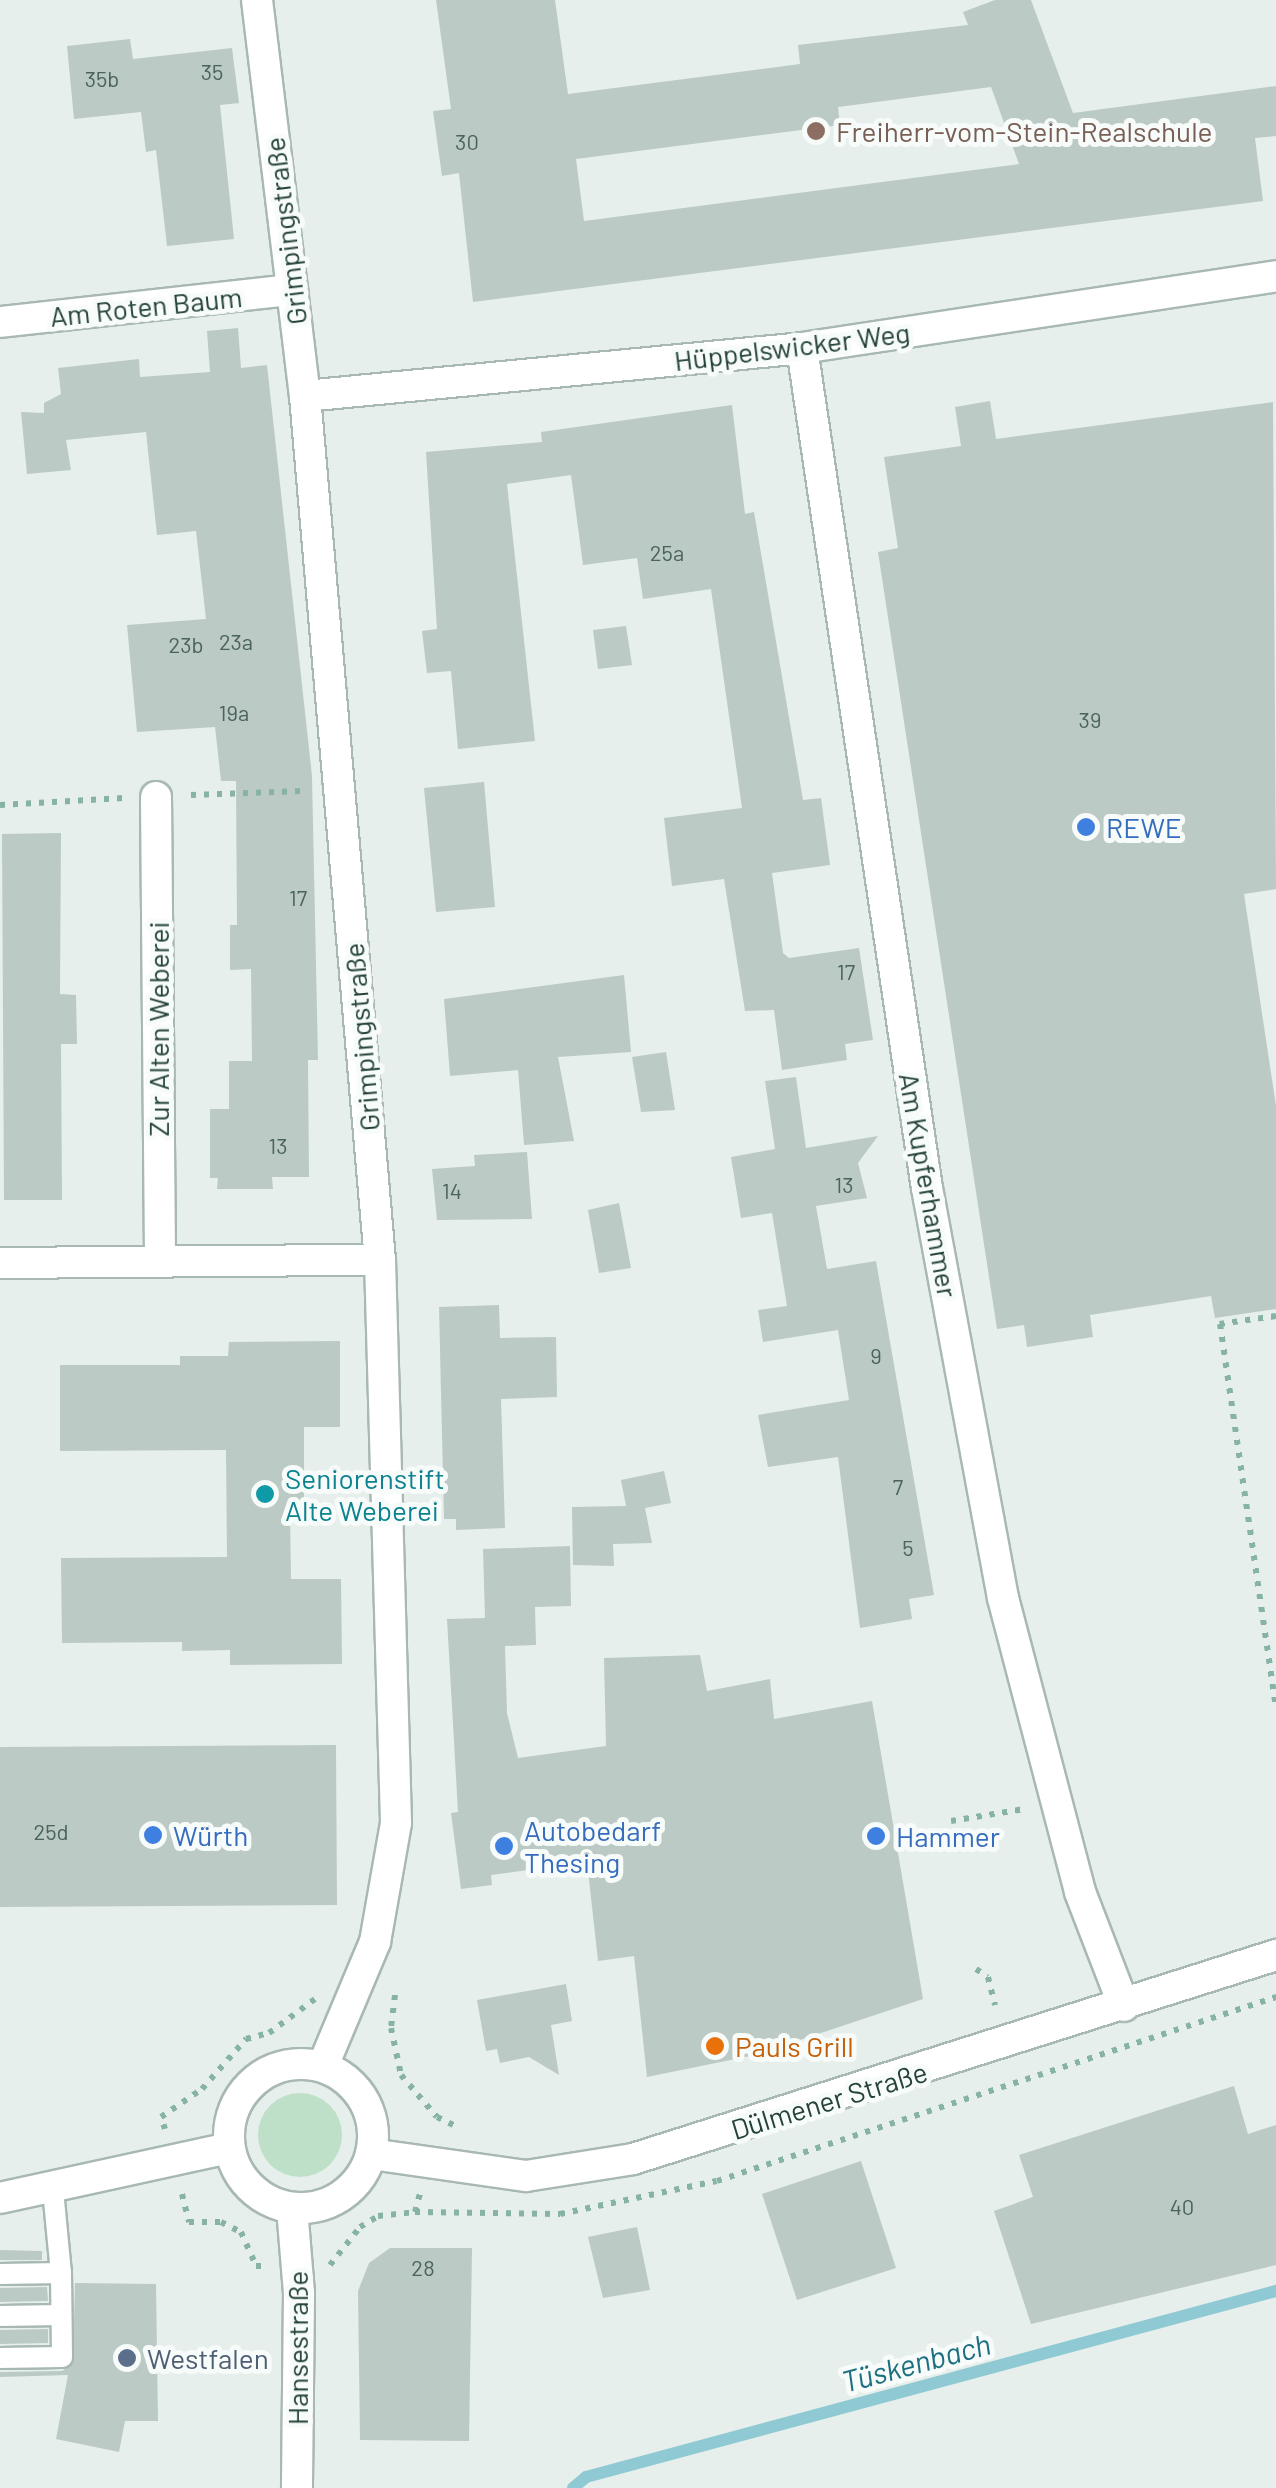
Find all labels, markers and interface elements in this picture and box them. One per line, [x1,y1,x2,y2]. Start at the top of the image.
house number: 35 [201,59,223,85]
house number: 35b [85,66,119,92]
place label: Freiherr-vom-Stein-Realschule [836,114,1212,148]
marker: Freiherr-vom-Stein-Realschule [805,120,827,142]
house number: 30 [455,129,479,155]
street label: Grimpingstraße [257,135,313,327]
street label: Am Roten Baum [48,279,244,333]
street label: Hüppelswicker Weg [672,315,912,377]
house number: 25a [650,540,684,566]
house number: 23a [219,629,253,655]
house number: 23b [168,632,204,658]
house number: 19a [219,700,249,726]
house number: 39 [1079,707,1101,733]
place label: REWE [1106,810,1182,844]
marker: REWE [1075,816,1097,838]
house number: 17 [289,885,307,911]
street label: Zur Alten Weberei [141,921,175,1137]
street label: Grimpingstraße [336,942,386,1132]
house number: 17 [837,959,855,985]
street label: Am Kupferhammer [893,1070,965,1300]
house number: 13 [268,1133,288,1159]
house number: 13 [834,1172,854,1198]
house number: 14 [442,1178,462,1204]
house number: 9 [870,1343,882,1369]
place label: Seniorenstift Alte Weberei [285,1461,445,1527]
house number: 7 [893,1474,903,1500]
marker: Seniorenstift Alte Weberei [254,1483,276,1505]
house number: 5 [902,1535,914,1561]
place label: Autobedarf Thesing [524,1813,661,1879]
place label: Würth [173,1818,248,1852]
house number: 25d [33,1819,69,1845]
place label: Hammer [896,1819,1000,1853]
marker: Würth [142,1824,164,1846]
marker: Hammer [865,1825,887,1847]
marker: Autobedarf Thesing [493,1835,515,1857]
place label: Pauls Grill [735,2029,854,2063]
marker: Pauls Grill [704,2035,726,2057]
street label: Dülmener Straße [727,2054,931,2146]
house number: 40 [1170,2194,1194,2220]
house number: 28 [411,2255,435,2281]
street label: Hansestraße [280,2271,314,2425]
water label: Tüskenbach [838,2325,994,2399]
place label: Westfalen [147,2341,269,2375]
marker: Westfalen [116,2347,138,2369]

